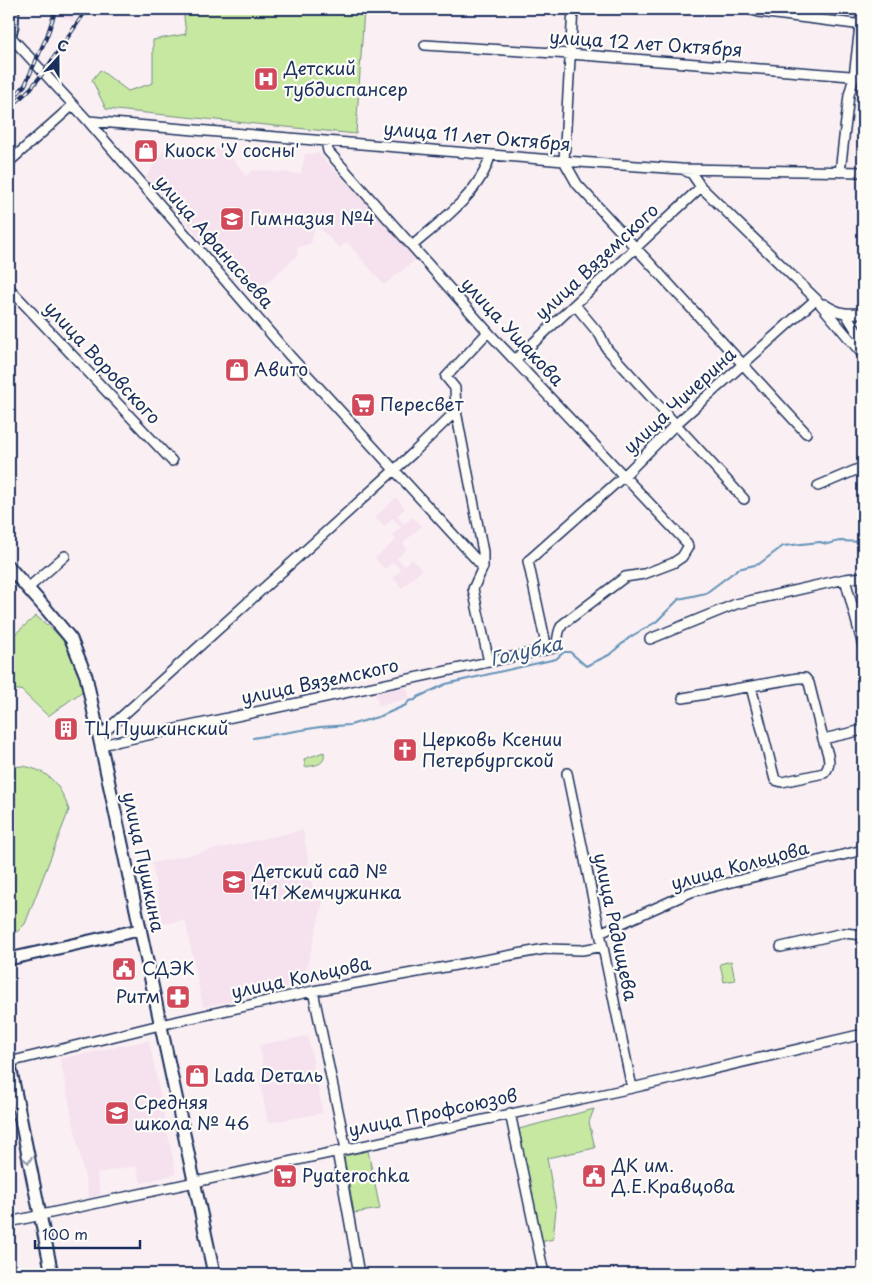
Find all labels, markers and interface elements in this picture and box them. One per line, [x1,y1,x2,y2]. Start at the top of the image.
street label: улица 12 лет Октября [549,22,744,63]
north arrow [32,32,82,82]
text: С [54,34,72,57]
place label: Детский тубдиспансер [283,54,408,102]
hospital icon: Детский тубдиспансер [253,66,279,92]
street label: улица 11 лет Октября [382,114,572,157]
place label: Киоск 'У сосны' [164,136,299,163]
shop icon: Киоск 'У сосны' [133,138,159,164]
street label: улица Афанасьева [149,168,281,314]
street label: улица Вяземского [528,196,664,326]
place label: Гимназия №4 [250,204,375,231]
school or university icon: Гимназия №4 [219,206,245,232]
street label: улица Ушакова [455,270,572,392]
street label: улица Воровского [38,294,168,430]
street label: улица Чичерина [616,340,742,459]
place label: Авито [254,355,308,382]
shop icon: Авито [224,357,250,383]
place label: Пересвет [380,390,464,417]
supermarket icon: Пересвет [350,392,376,418]
water label: Голубка [487,628,566,672]
street label: улица Вяземского [238,651,401,710]
place label: ТЦ Пушкинский [84,714,229,741]
building icon: ТЦ Пушкинский [53,716,79,742]
place label: Церковь Ксении Петербургской [422,725,562,773]
church icon: Церковь Ксении Петербургской [392,737,418,763]
street label: улица Пушкина [116,789,173,935]
street label: улица Кольцова [667,833,812,896]
street label: улица Радищева [588,850,645,1004]
place label: Детский сад № 141 Жемчужинка [251,857,402,905]
school or university icon: Детский сад № 141 Жемчужинка [221,869,247,895]
street label: улица Кольцова [228,948,374,1005]
place label: СДЭК [142,954,195,981]
public building icon: СДЭК [111,956,137,982]
place label: Ритм [116,982,160,1009]
pharmacy icon: Ритм [165,984,191,1010]
place label: Lada Dеталь [214,1061,323,1088]
shop icon: Lada Dеталь [184,1063,210,1089]
street label: улица Профсоюзов [346,1080,520,1143]
place label: Средняя школа № 46 [134,1088,249,1136]
school or university icon: Средняя школа № 46 [104,1100,130,1126]
place label: ДК им. Д.Е.Кравцова [611,1151,736,1199]
one-way arrow [22,1156,33,1165]
place label: Pyaterochka [302,1161,410,1188]
supermarket icon: Pyaterochka [272,1163,298,1189]
public building icon: ДК им. Д.Е.Кравцова [581,1163,607,1189]
scale bar [35,1218,140,1250]
text: 100 m [42,1222,88,1245]

